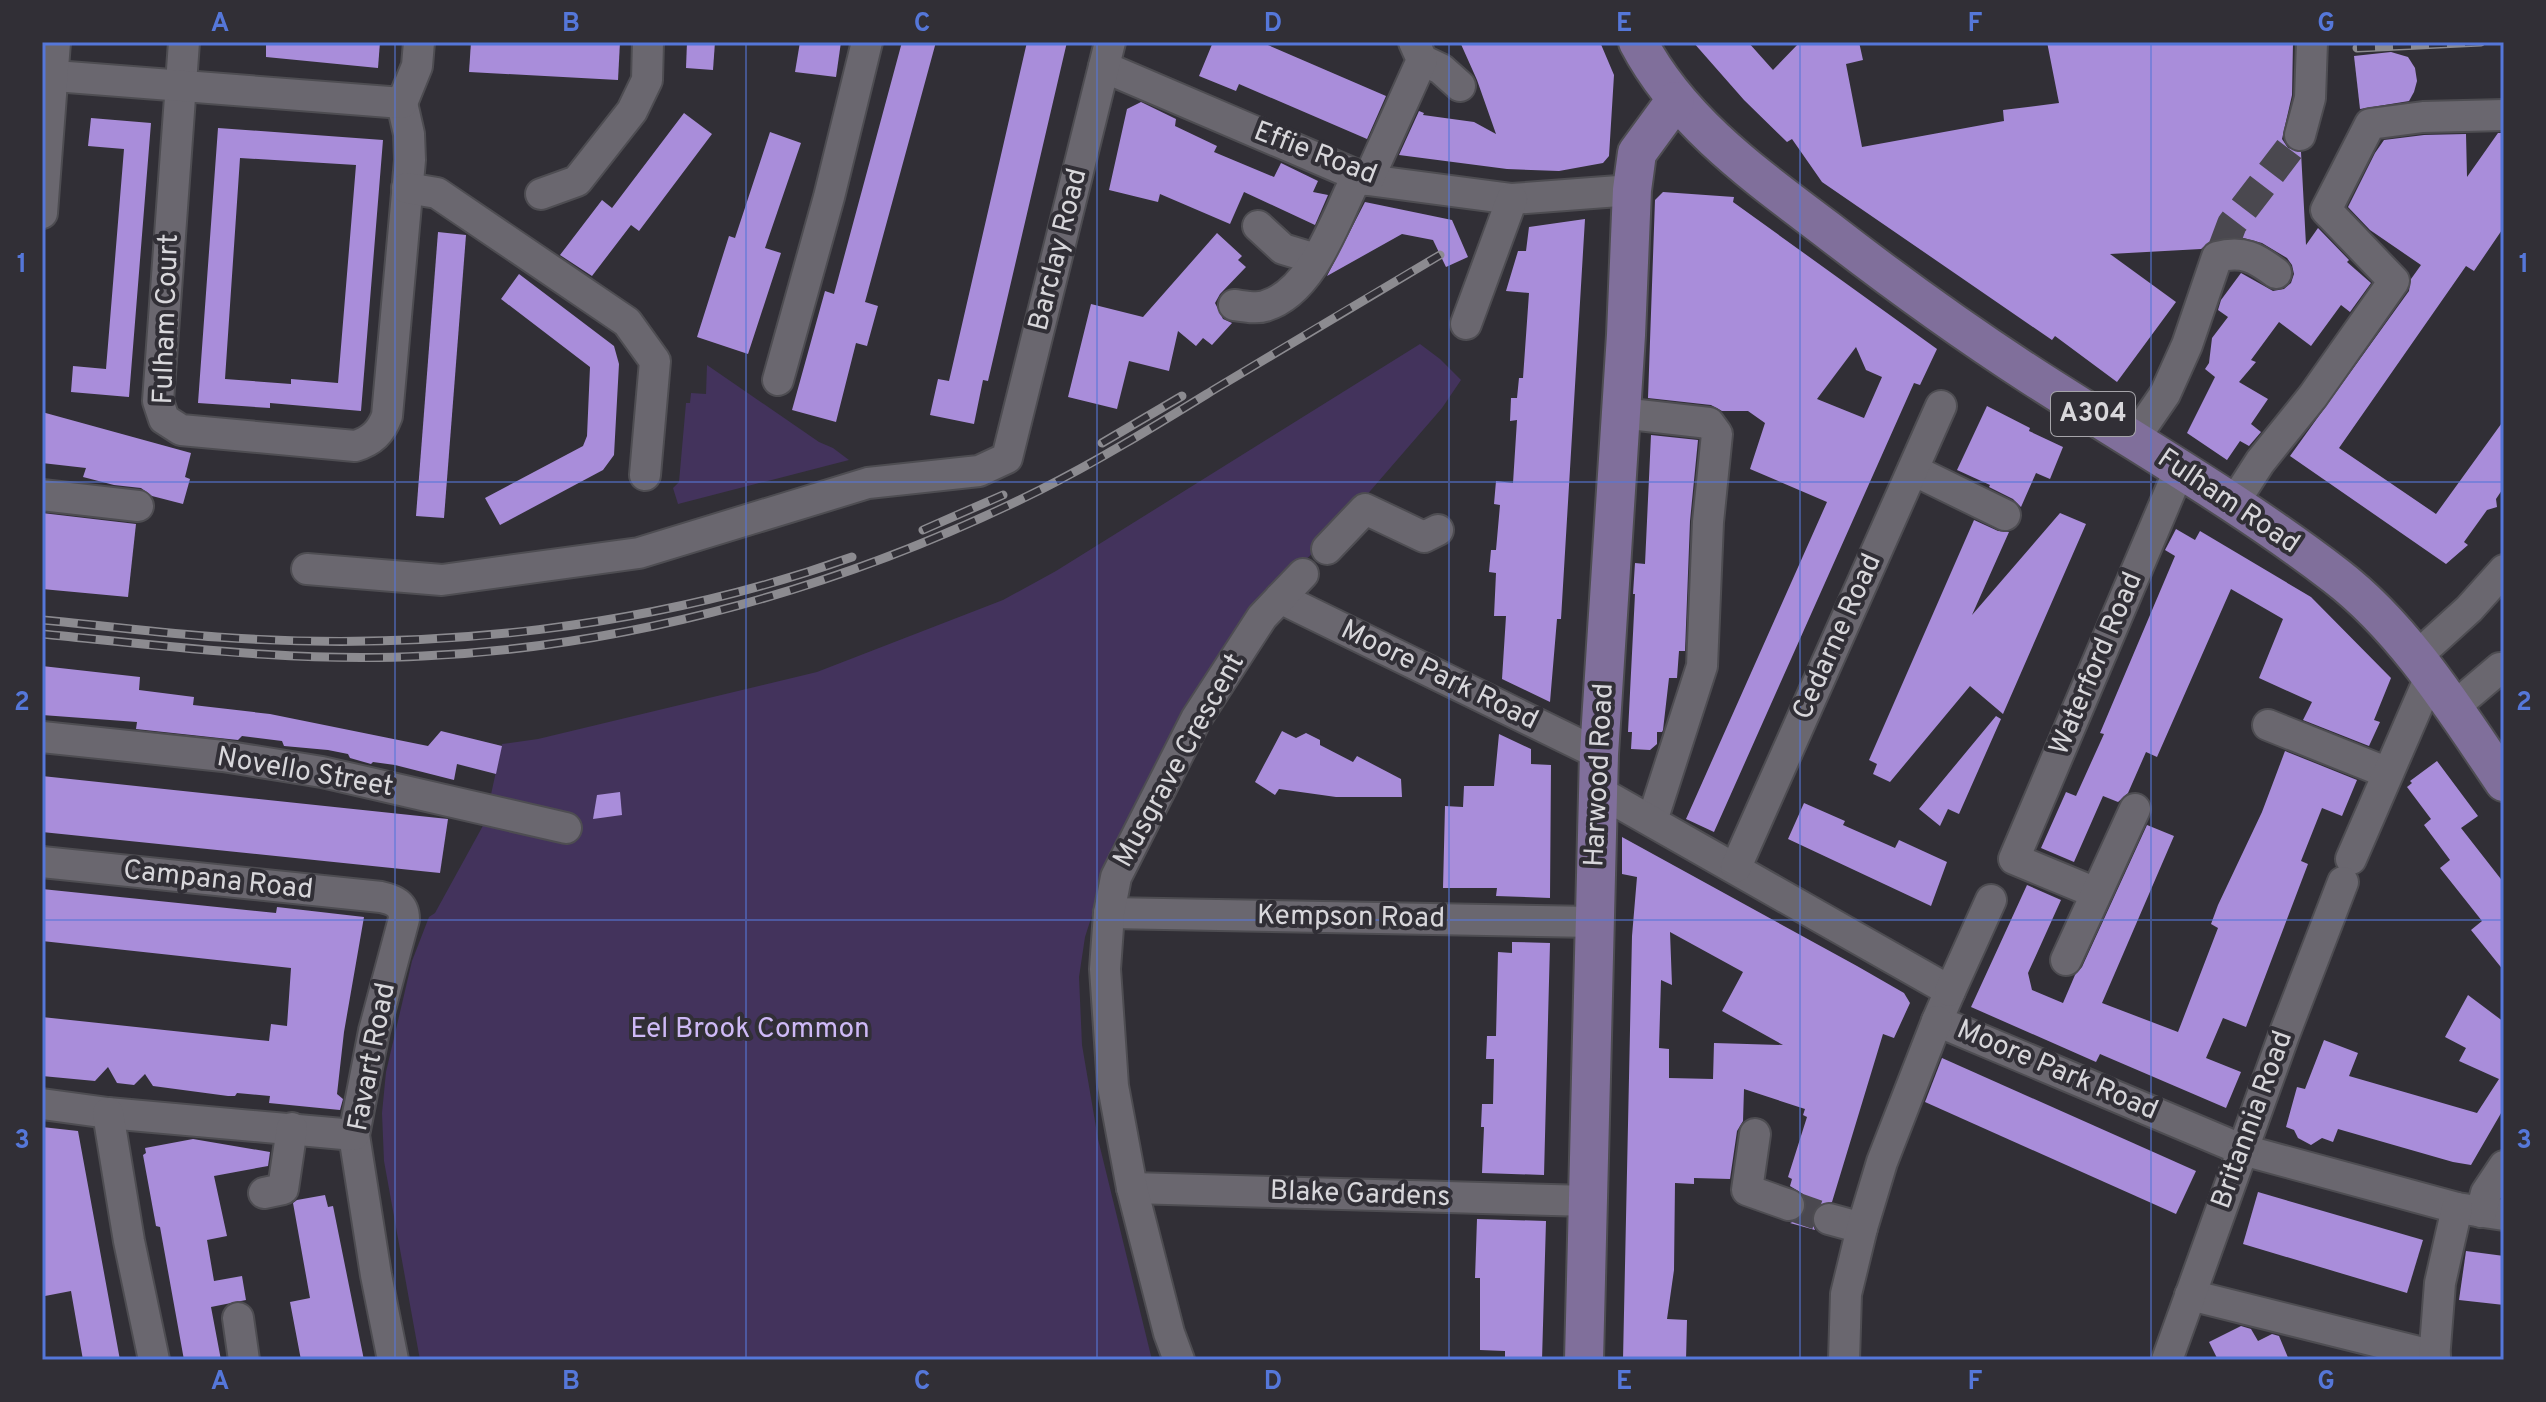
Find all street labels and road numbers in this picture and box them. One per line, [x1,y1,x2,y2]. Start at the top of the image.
street label: Effie Road [1248,114,1382,194]
street label: Barclay Road [1021,165,1097,335]
street label: Fulham Court [146,233,188,405]
road number: A304 [2051,392,2135,436]
street label: Fulham Road [2150,441,2306,563]
street label: Cedarne Road [1785,548,1891,726]
street label: Waterford Road [2042,567,2152,761]
street label: Moore Park Road [1334,613,1544,739]
street label: Musgrave Crescent [1106,648,1254,874]
street label: Harwood Road [1577,682,1623,868]
street label: Novello Street [214,740,396,806]
street label: Campana Road [121,853,315,909]
street label: Kempson Road [1257,898,1445,938]
street label: Favart Road [341,980,405,1134]
street label: Moore Park Road [1951,1012,2163,1130]
street label: Britannia Road [2204,1026,2302,1214]
street label: Blake Gardens [1269,1174,1451,1216]

